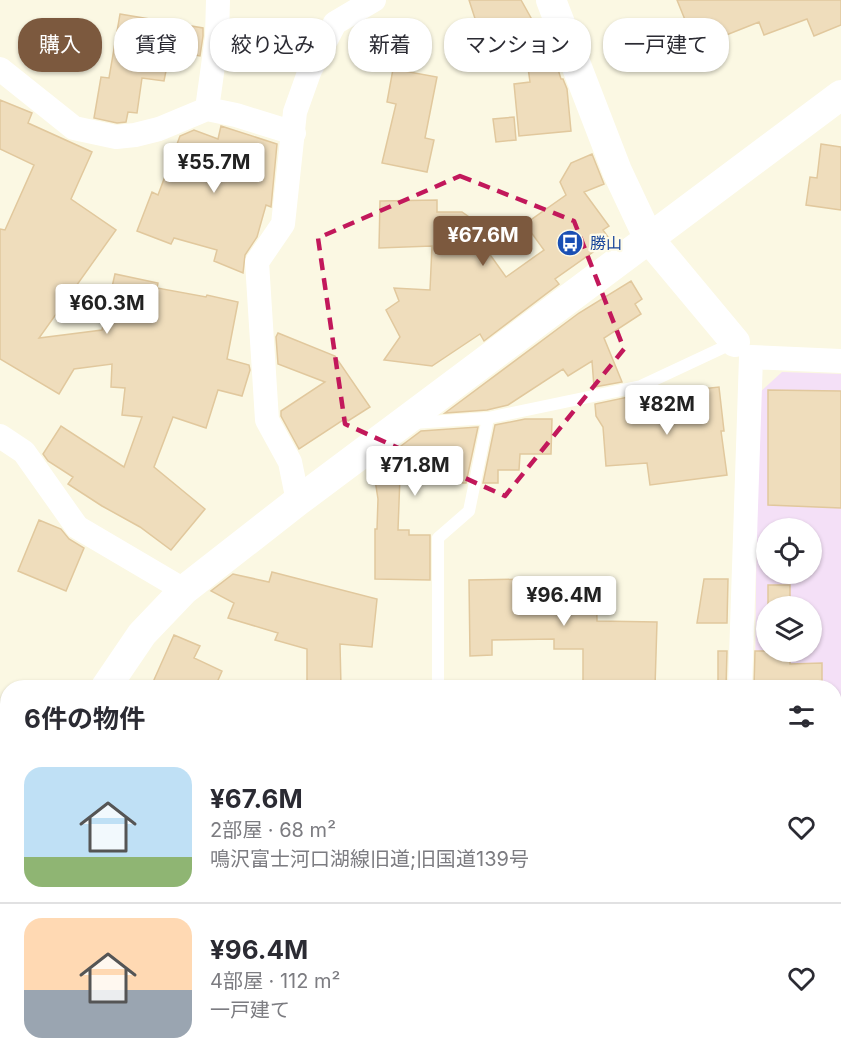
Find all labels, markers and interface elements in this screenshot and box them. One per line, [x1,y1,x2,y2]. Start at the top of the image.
chip: 購入 [18,18,102,72]
chip: 賃貸 [114,18,198,72]
chip: 絞り込み [210,18,336,72]
chip: 新着 [348,18,432,72]
chip: マンション [444,18,591,72]
chip: 一戸建て [603,18,729,72]
pin: ¥55.7M [165,143,263,194]
text: ¥55.7M [178,150,250,174]
pin: ¥67.6M [434,216,532,267]
text: ¥67.6M [447,223,519,247]
bus stop icon: 勝山 [555,228,585,258]
place label: 勝山 [590,233,622,253]
pin: ¥60.3M [58,284,156,335]
text: ¥60.3M [69,291,145,315]
pin: ¥82M [631,385,703,436]
text: ¥82M [639,392,695,416]
pin: ¥71.8M [366,446,464,497]
text: ¥71.8M [380,453,450,477]
map controls [756,518,822,662]
button: locate [756,518,822,584]
pin: ¥96.4M [515,576,613,627]
text: ¥96.4M [526,583,602,607]
button: layers [756,596,822,662]
icon: filters [785,700,818,733]
text: 6件の物件 [24,703,145,734]
text: ¥67.6M [210,783,303,814]
icon: home [72,791,144,863]
icon: heart [785,811,818,844]
text: 2部屋 · 68 m² [210,818,336,842]
text: 鳴沢富士河口湖線旧道;旧国道139号 [210,847,529,871]
text: ¥96.4M [210,934,308,965]
icon: home [72,942,144,1014]
icon: heart [785,962,818,995]
text: 4部屋 · 112 m² [210,969,340,993]
text: 一戸建て [210,998,290,1022]

